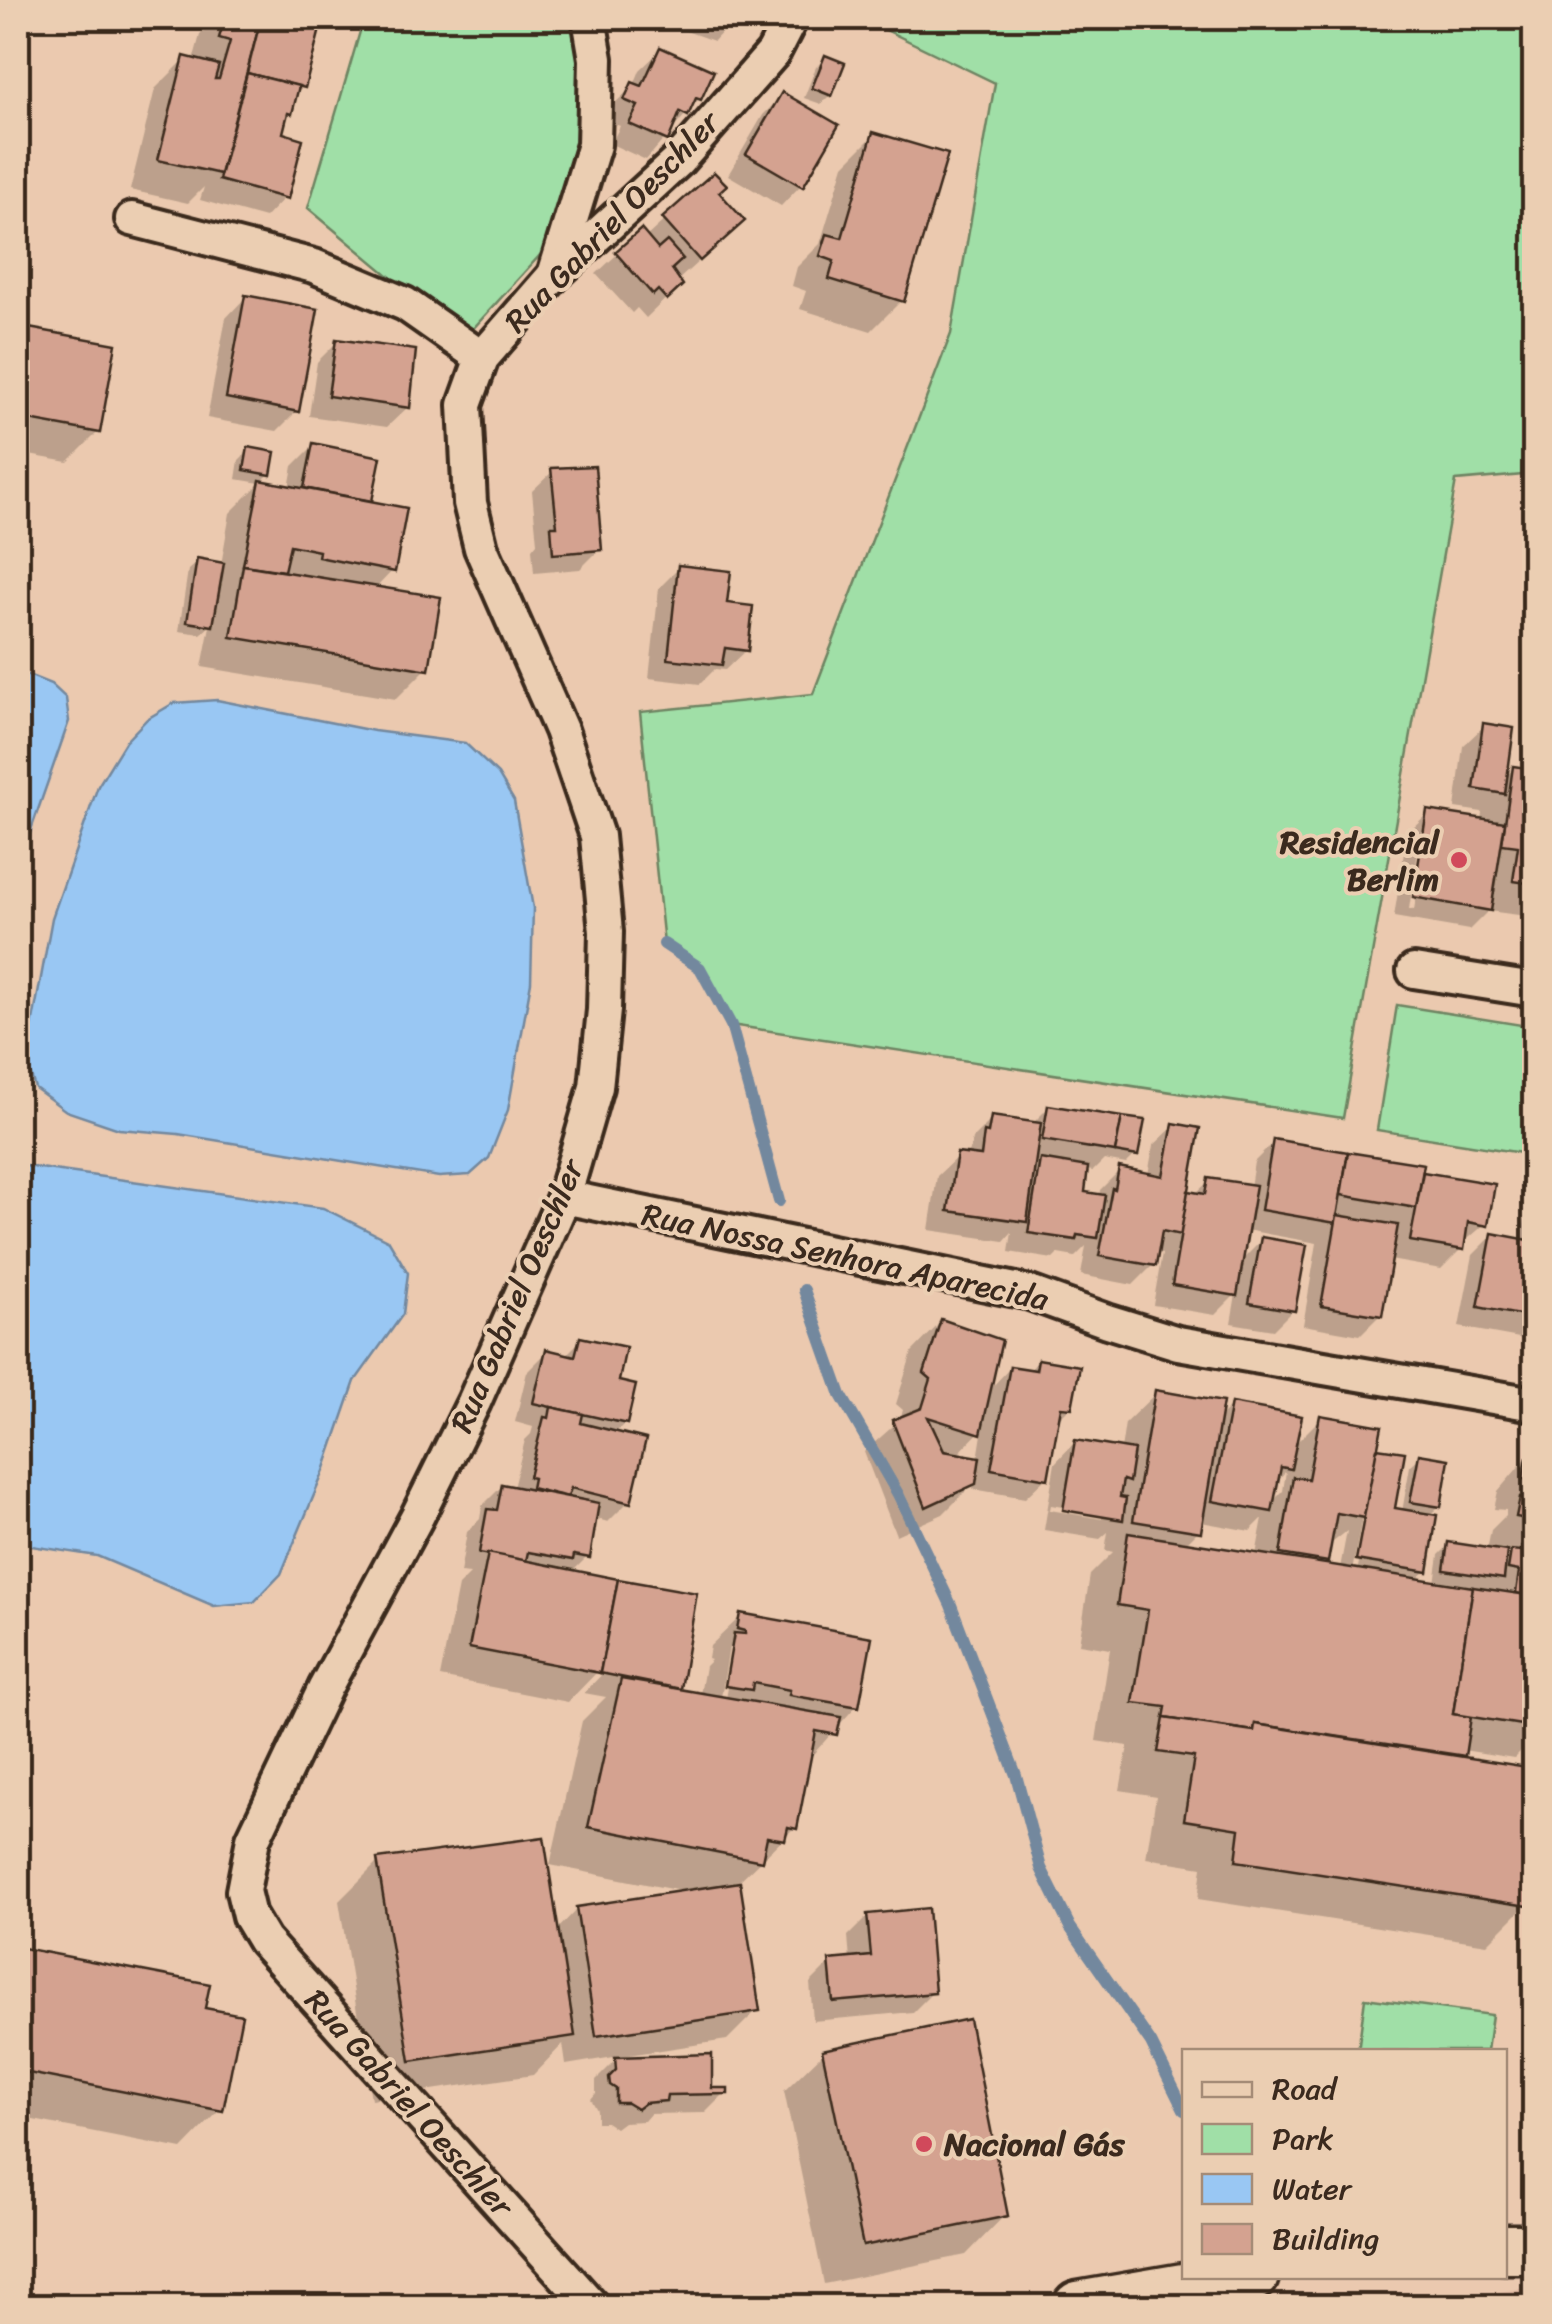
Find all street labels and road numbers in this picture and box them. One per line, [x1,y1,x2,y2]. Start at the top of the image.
street label: Rua Gabriel Oeschler [490,96,735,347]
street label: Rua Gabriel Oeschler [434,1148,601,1442]
street label: Rua Nossa Senhora Aparecida [636,1186,1054,1328]
street label: Rua Gabriel Oeschler [290,1975,529,2232]

